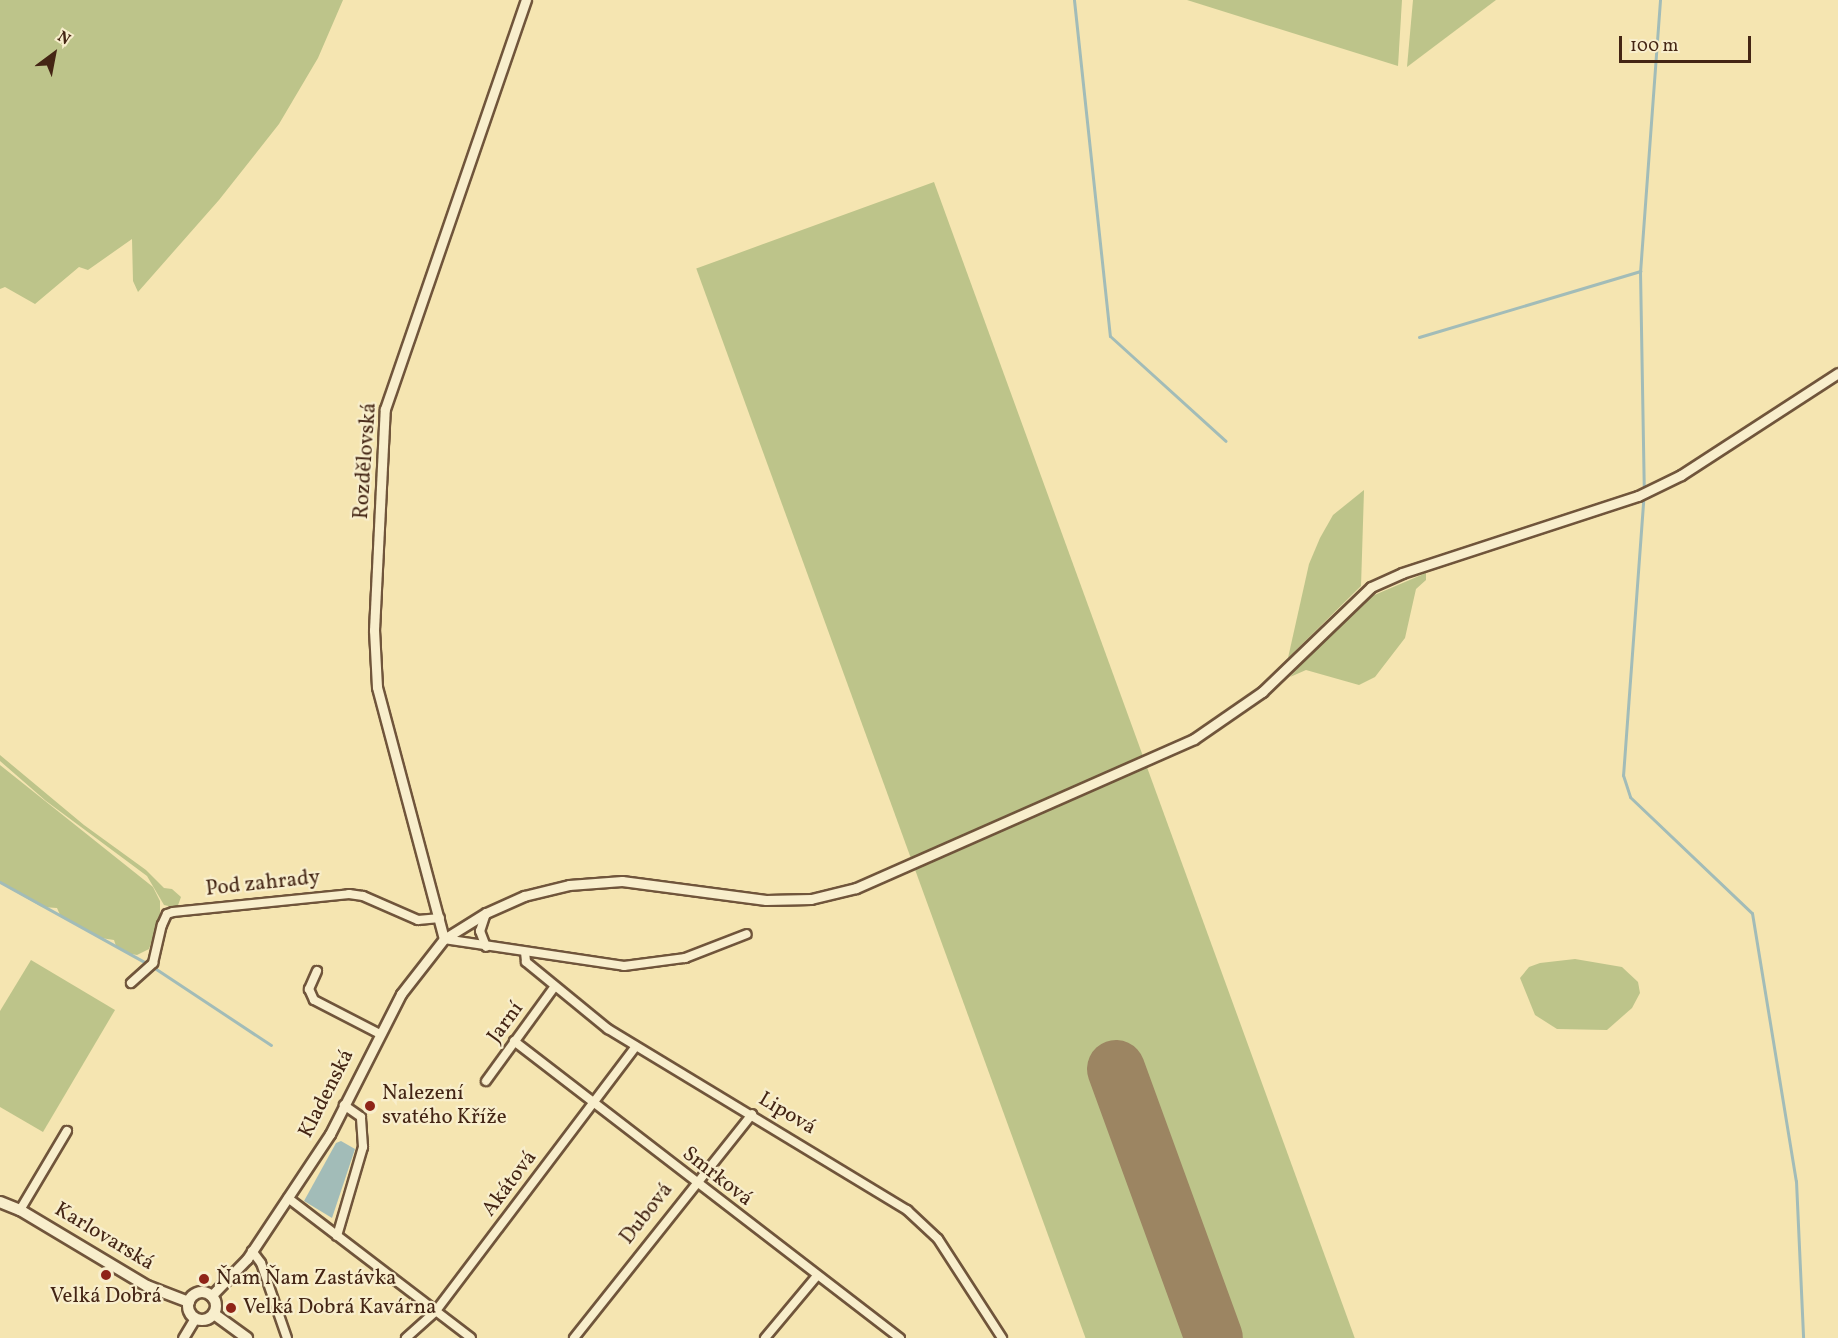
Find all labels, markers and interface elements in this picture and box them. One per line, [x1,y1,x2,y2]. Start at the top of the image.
north arrow [24,24,84,84]
scale bar [1622,24,1754,62]
text: N [53,26,74,51]
text: 100 m [1630,34,1679,59]
street label: Rozdělovská [349,402,383,520]
street label: Pod zahrady [205,865,321,903]
street label: Jarní [483,997,529,1049]
street label: Kladenská [294,1045,360,1143]
place label: Nalezení svatého Kříže [382,1081,507,1131]
street label: Lipová [754,1087,820,1141]
marker: Nalezení svatého Kříže [363,1099,377,1113]
street label: Smrková [677,1142,757,1212]
street label: Akátová [477,1146,543,1222]
street label: Dubová [615,1178,679,1250]
street label: Karlovarská [50,1197,158,1277]
place label: Ňam Ňam Zastávka [216,1266,397,1292]
marker: Velká Dobrá [99,1268,113,1282]
marker: Ňam Ňam Zastávka [197,1272,211,1286]
place label: Velká Dobrá [50,1284,162,1310]
place label: Velká Dobrá Kavárna [243,1295,436,1321]
marker: Velká Dobrá Kavárna [224,1301,238,1315]

